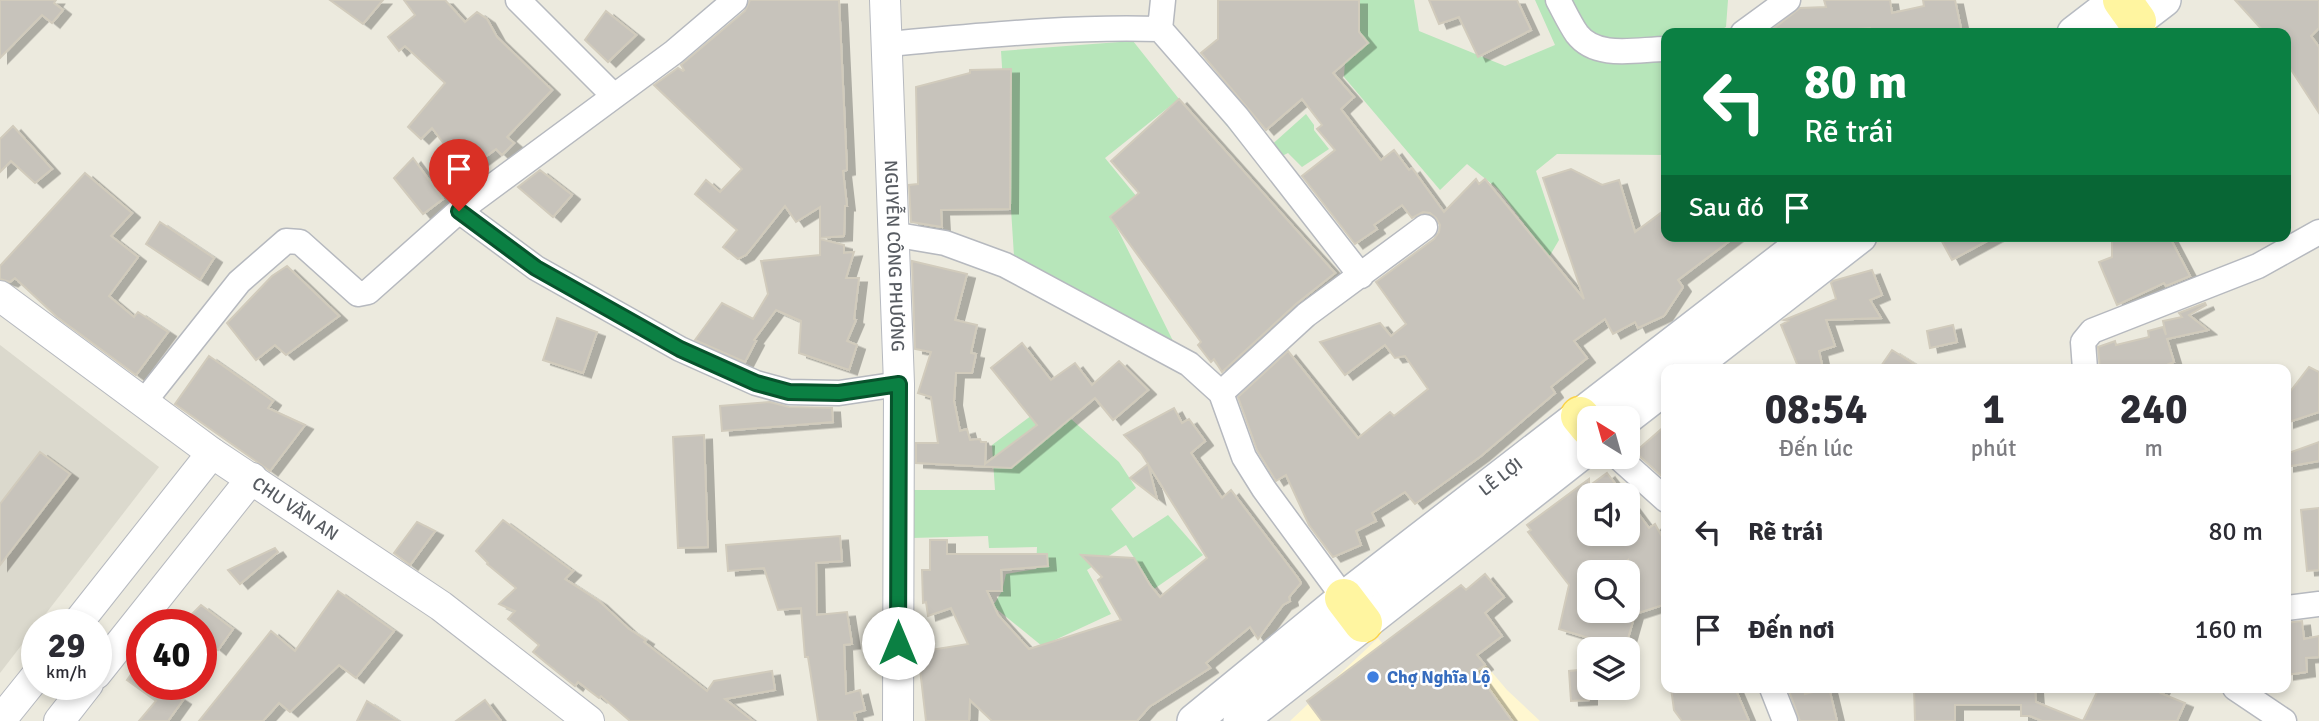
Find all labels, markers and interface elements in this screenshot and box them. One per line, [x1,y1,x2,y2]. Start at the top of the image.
text: 80 m [1804,52,1907,112]
icon: left [1689,56,1780,147]
text: Rẽ trái [1804,112,1894,151]
pin [429,139,489,211]
icon: arrive [440,150,478,188]
street label: NGUYỄN CÔNG PHƯƠNG [880,160,909,352]
icon: arrive [1778,189,1816,227]
text: Sau đó [1689,192,1764,224]
text: 08:54 [1764,384,1867,435]
text: 1 [1982,384,2005,435]
text: 240 [2120,384,2188,435]
north arrow [1577,406,1640,469]
map controls [1577,406,1640,700]
text: Đến lúc [1779,434,1853,463]
text: phút [1971,434,2016,463]
text: m [2144,434,2163,463]
street label: LÊ LỢI [1474,453,1527,501]
street label: CHU VĂN AN [248,472,343,545]
button: sound [1577,483,1640,546]
icon: left [1689,513,1727,551]
text: Rẽ trái [1748,516,1823,548]
text: 80 m [2208,516,2263,548]
button: search [1577,560,1640,623]
position arrow [861,606,935,680]
speed limit sign: 40 [126,609,217,700]
icon: arrive [1689,611,1727,649]
text: Đến nơi [1748,614,1835,646]
text: 160 m [2194,614,2263,646]
text: 29 [48,624,85,667]
button: layers [1577,637,1640,700]
text: km/h [46,661,87,683]
place label: Chợ Nghĩa Lộ [1387,666,1490,688]
marker: Chợ Nghĩa Lộ [1365,669,1381,685]

